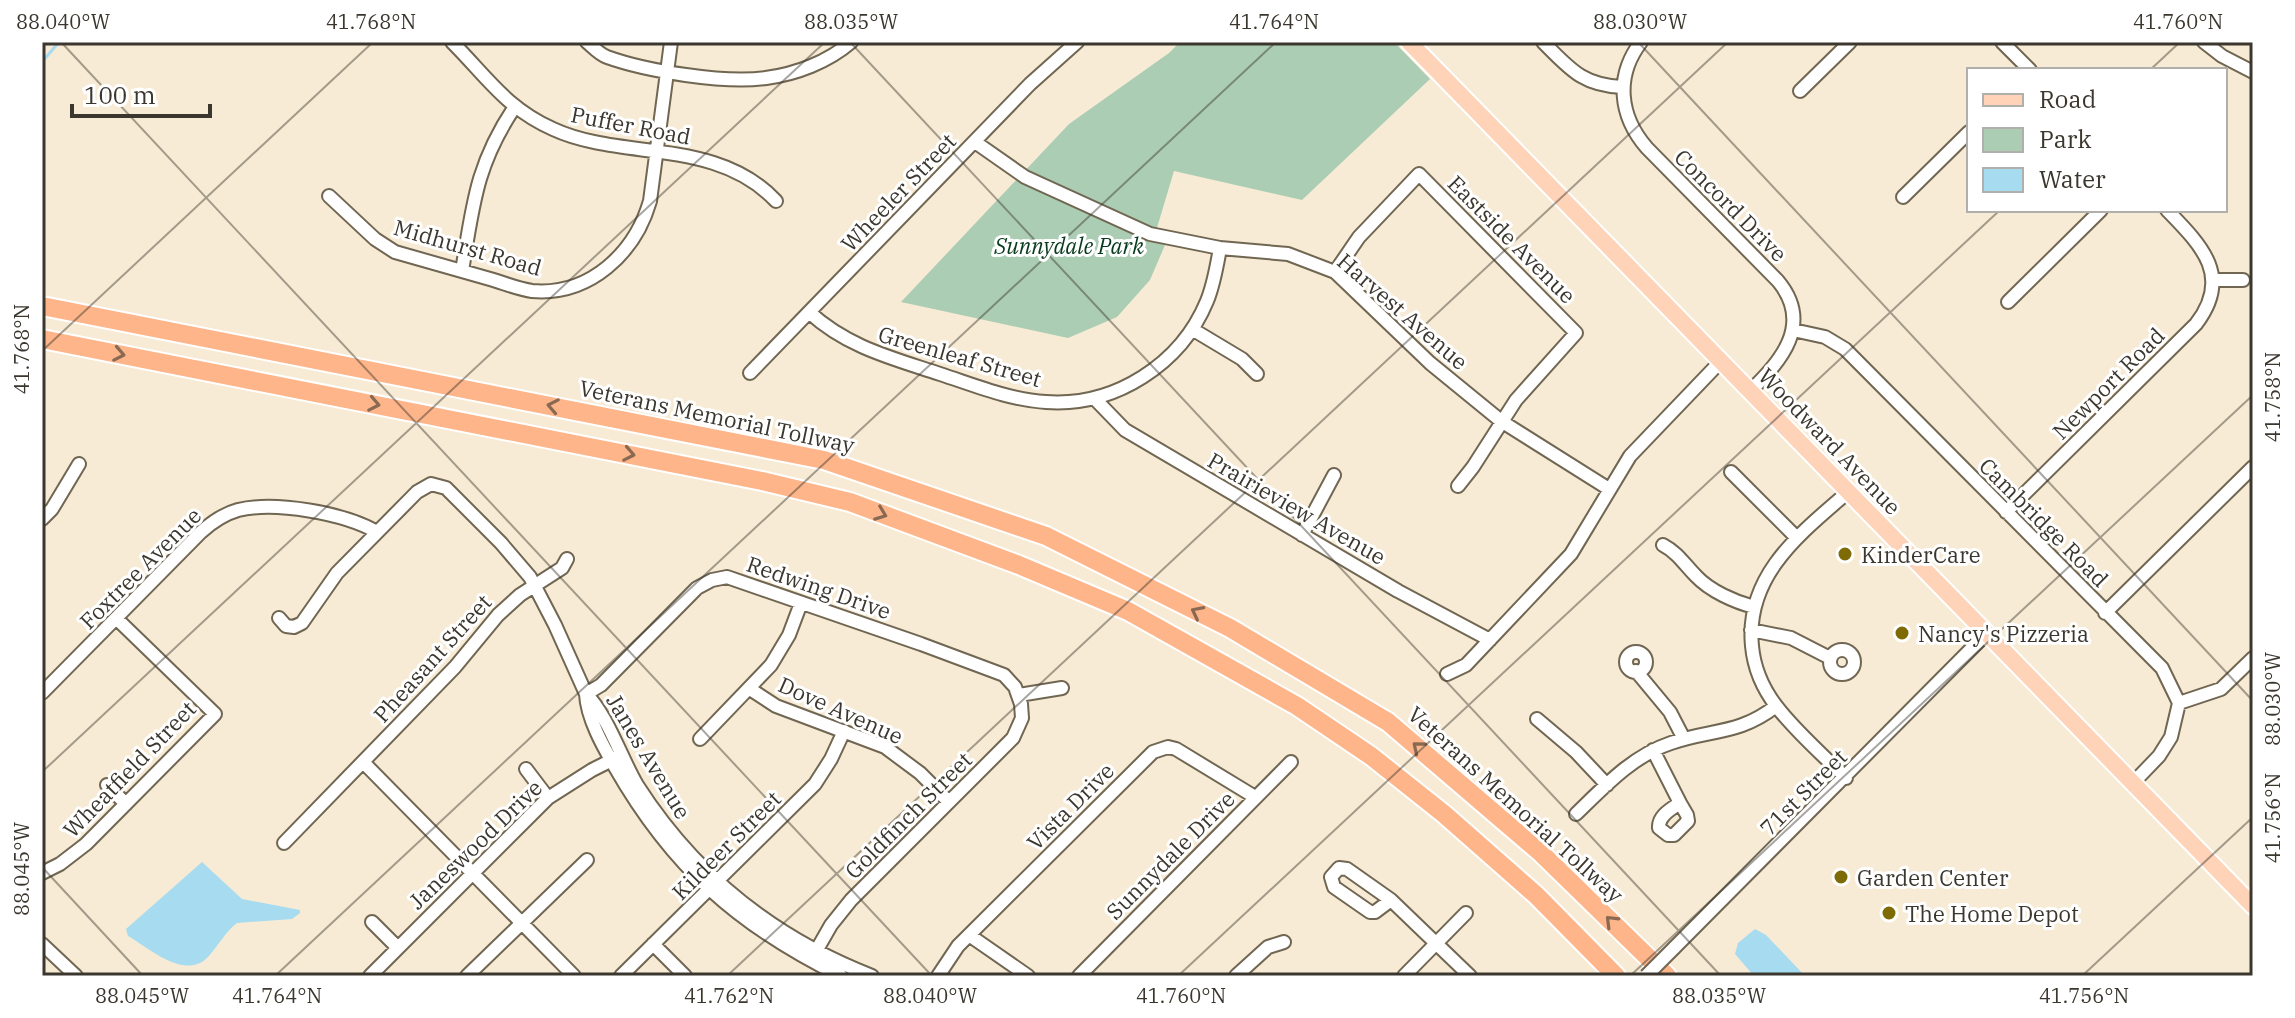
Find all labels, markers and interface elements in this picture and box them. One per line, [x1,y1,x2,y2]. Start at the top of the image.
text: 88.040°W [16,8,110,35]
text: 41.768°N [326,8,416,35]
text: 88.035°W [804,8,898,35]
text: 41.764°N [1229,8,1319,35]
text: 88.030°W [1593,8,1687,35]
text: 41.760°N [2133,8,2223,35]
scale bar [72,68,210,118]
legend [1967,68,2227,212]
text: 100 m [84,79,156,111]
text: Road [2039,83,2096,115]
street label: Puffer Road [569,99,693,151]
text: Park [2039,123,2091,155]
street label: Wheeler Street [834,126,962,257]
street label: Concord Drive [1668,142,1794,268]
text: Water [2039,163,2106,195]
street label: Eastside Avenue [1442,169,1582,309]
street label: Midhurst Road [391,212,545,282]
park label: Sunnydale Park [993,231,1144,260]
street label: Harvest Avenue [1332,246,1474,376]
text: 41.768°N [8,304,35,394]
street label: Greenleaf Street [875,319,1045,393]
street label: Newport Road [2046,321,2170,445]
one-way arrow [111,345,125,362]
text: 41.758°N [2259,352,2286,442]
street label: Woodward Avenue [1752,361,1908,521]
street label: Veterans Memorial Tollway [577,373,857,459]
one-way arrow [367,395,380,412]
one-way arrow [546,398,560,415]
one-way arrow [622,445,635,462]
street label: Prairieview Avenue [1203,445,1391,571]
street label: Cambridge Road [1973,451,2115,593]
street label: Foxtree Avenue [73,501,207,635]
one-way arrow [874,504,888,521]
place label: KinderCare [1861,540,1981,569]
marker: KinderCare [1836,545,1854,563]
street label: Redwing Drive [743,549,895,625]
street label: Pheasant Street [367,588,497,728]
one-way arrow [1190,606,1205,621]
place label: Nancy's Pizzeria [1918,619,2089,648]
marker: Nancy's Pizzeria [1893,624,1911,642]
text: 88.030°W [2259,652,2286,746]
street label: Dove Avenue [774,670,908,750]
street label: Janes Avenue [600,688,698,824]
street label: Wheatfield Street [56,694,202,844]
street label: Veterans Memorial Tollway [1402,699,1630,909]
street label: 71st Street [1753,742,1853,842]
one-way arrow [1413,743,1427,757]
street label: Goldfinch Street [838,745,978,885]
street label: Vista Drive [1020,756,1120,856]
street label: Janeswood Drive [402,773,548,915]
text: 41.756°N [2259,773,2286,863]
street label: Kildeer Street [665,784,787,906]
street label: Sunnydale Drive [1100,785,1240,925]
text: 88.045°W [8,822,35,916]
place label: Garden Center [1857,863,2009,892]
marker: Garden Center [1832,868,1850,886]
place label: The Home Depot [1905,899,2079,928]
marker: The Home Depot [1880,904,1898,922]
one-way arrow [1606,916,1620,931]
text: 88.045°W [95,982,189,1009]
text: 41.764°N [232,982,322,1009]
text: 41.762°N [684,982,774,1009]
text: 88.040°W [883,982,977,1009]
text: 41.760°N [1136,982,1226,1009]
text: 88.035°W [1672,982,1766,1009]
text: 41.756°N [2039,982,2129,1009]

